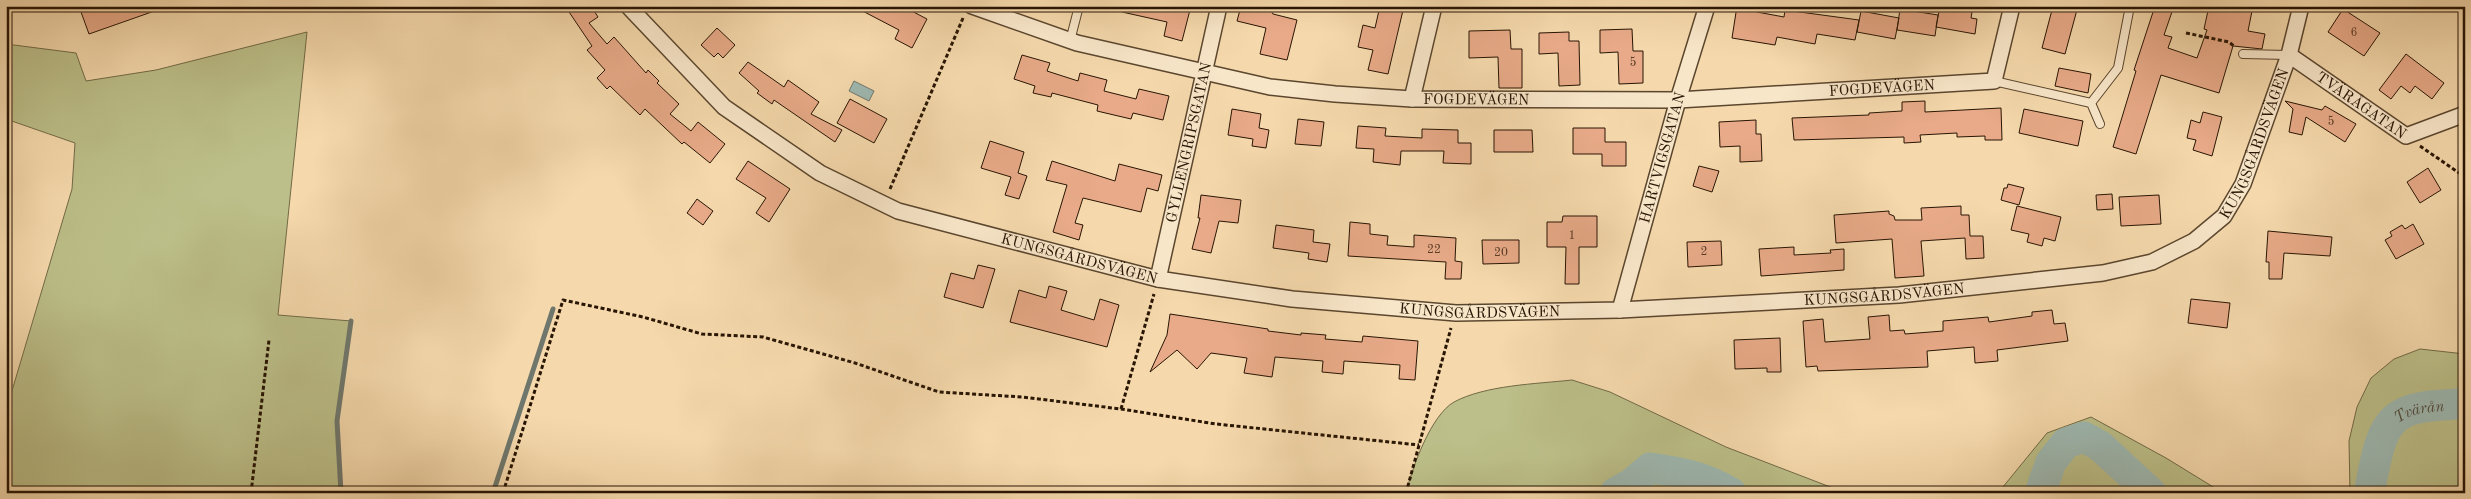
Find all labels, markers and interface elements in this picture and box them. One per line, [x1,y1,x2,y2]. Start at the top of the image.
house number: 6 [2351,27,2358,39]
house number: 5 [1630,56,1637,69]
street label: GYLLENGRIPSGATAN [1165,61,1215,224]
street label: KUNGSGÅRDSVÄGEN [2218,67,2293,222]
street label: TVÄRÅGATAN [2313,70,2409,143]
street label: FOGDEVÄGEN [1828,77,1936,100]
street label: FOGDEVÄGEN [1423,90,1530,108]
street label: HARTVIGSGATAN [1638,90,1689,225]
house number: 5 [2328,115,2335,128]
house number: 1 [1569,230,1575,242]
street label: KUNGSGÅRDSVÄGEN [999,232,1159,288]
house number: 22 [1427,244,1441,256]
house number: 2 [1701,246,1707,258]
house number: 20 [1494,247,1508,259]
street label: KUNGSGÅRDSVÄGEN [1803,282,1966,309]
street label: KUNGSGÅRDSVÄGEN [1398,302,1561,322]
water label: Tvärån [2392,399,2445,427]

